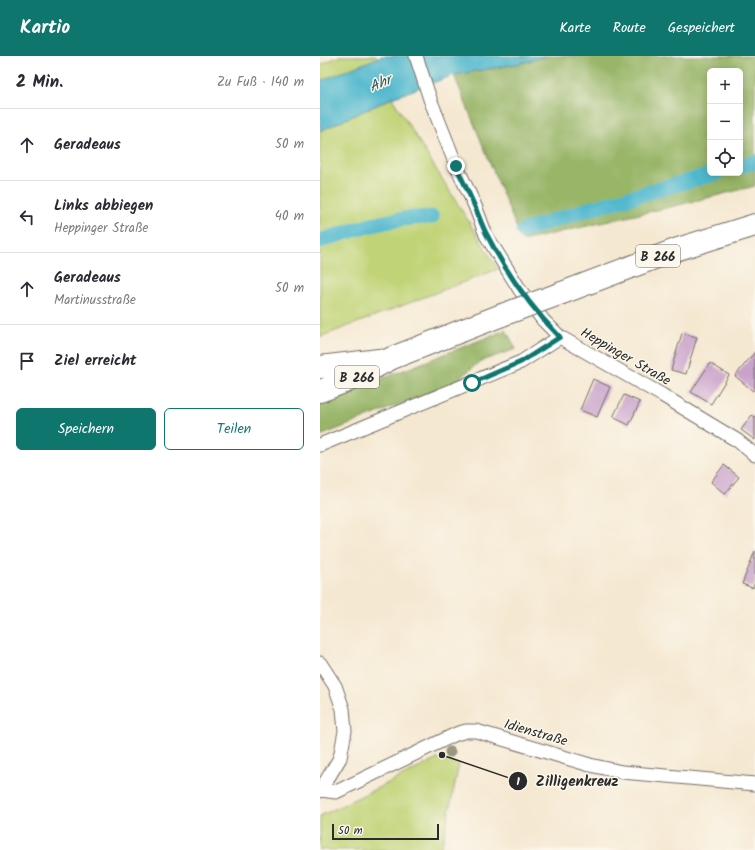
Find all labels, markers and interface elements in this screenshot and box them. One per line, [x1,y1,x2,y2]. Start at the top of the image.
text: Kartio [20,13,70,43]
text: Karte [560,17,591,39]
text: Route [613,17,646,39]
text: Gespeichert [668,17,735,39]
water label: Ahr [366,67,398,99]
map controls [707,68,743,176]
button: + [707,68,743,104]
text: 2 Min. [16,69,63,96]
text: Zu Fuß · 140 m [217,72,304,93]
button: − [707,104,743,140]
text: Geradeaus [54,133,121,157]
icon: ahead [16,134,38,156]
text: 50 m [275,134,304,155]
button: locate [707,140,743,176]
route end [447,157,465,175]
text: Links abbiegen [54,194,153,218]
icon: left [16,206,38,228]
text: 40 m [275,206,304,227]
text: Heppinger Straße [54,218,148,239]
road number: B 266 [636,245,680,267]
text: Geradeaus [54,266,121,290]
icon: ahead [16,278,38,300]
text: 50 m [275,278,304,299]
text: Martinusstraße [54,290,136,311]
street label: Heppinger Straße [576,322,676,392]
text: Ziel erreicht [54,349,137,373]
icon: arrive [16,350,38,372]
road number: B 266 [335,366,379,388]
route start [463,374,481,392]
button: Speichern [16,408,156,450]
button: Teilen [164,408,304,450]
street label: Idienstraße [501,713,571,753]
callout: Zilligenkreuz [508,767,627,794]
text: Zilligenkreuz [536,770,618,794]
text: 1 [516,772,520,791]
scale bar [332,822,439,841]
text: 50 m [338,822,363,840]

